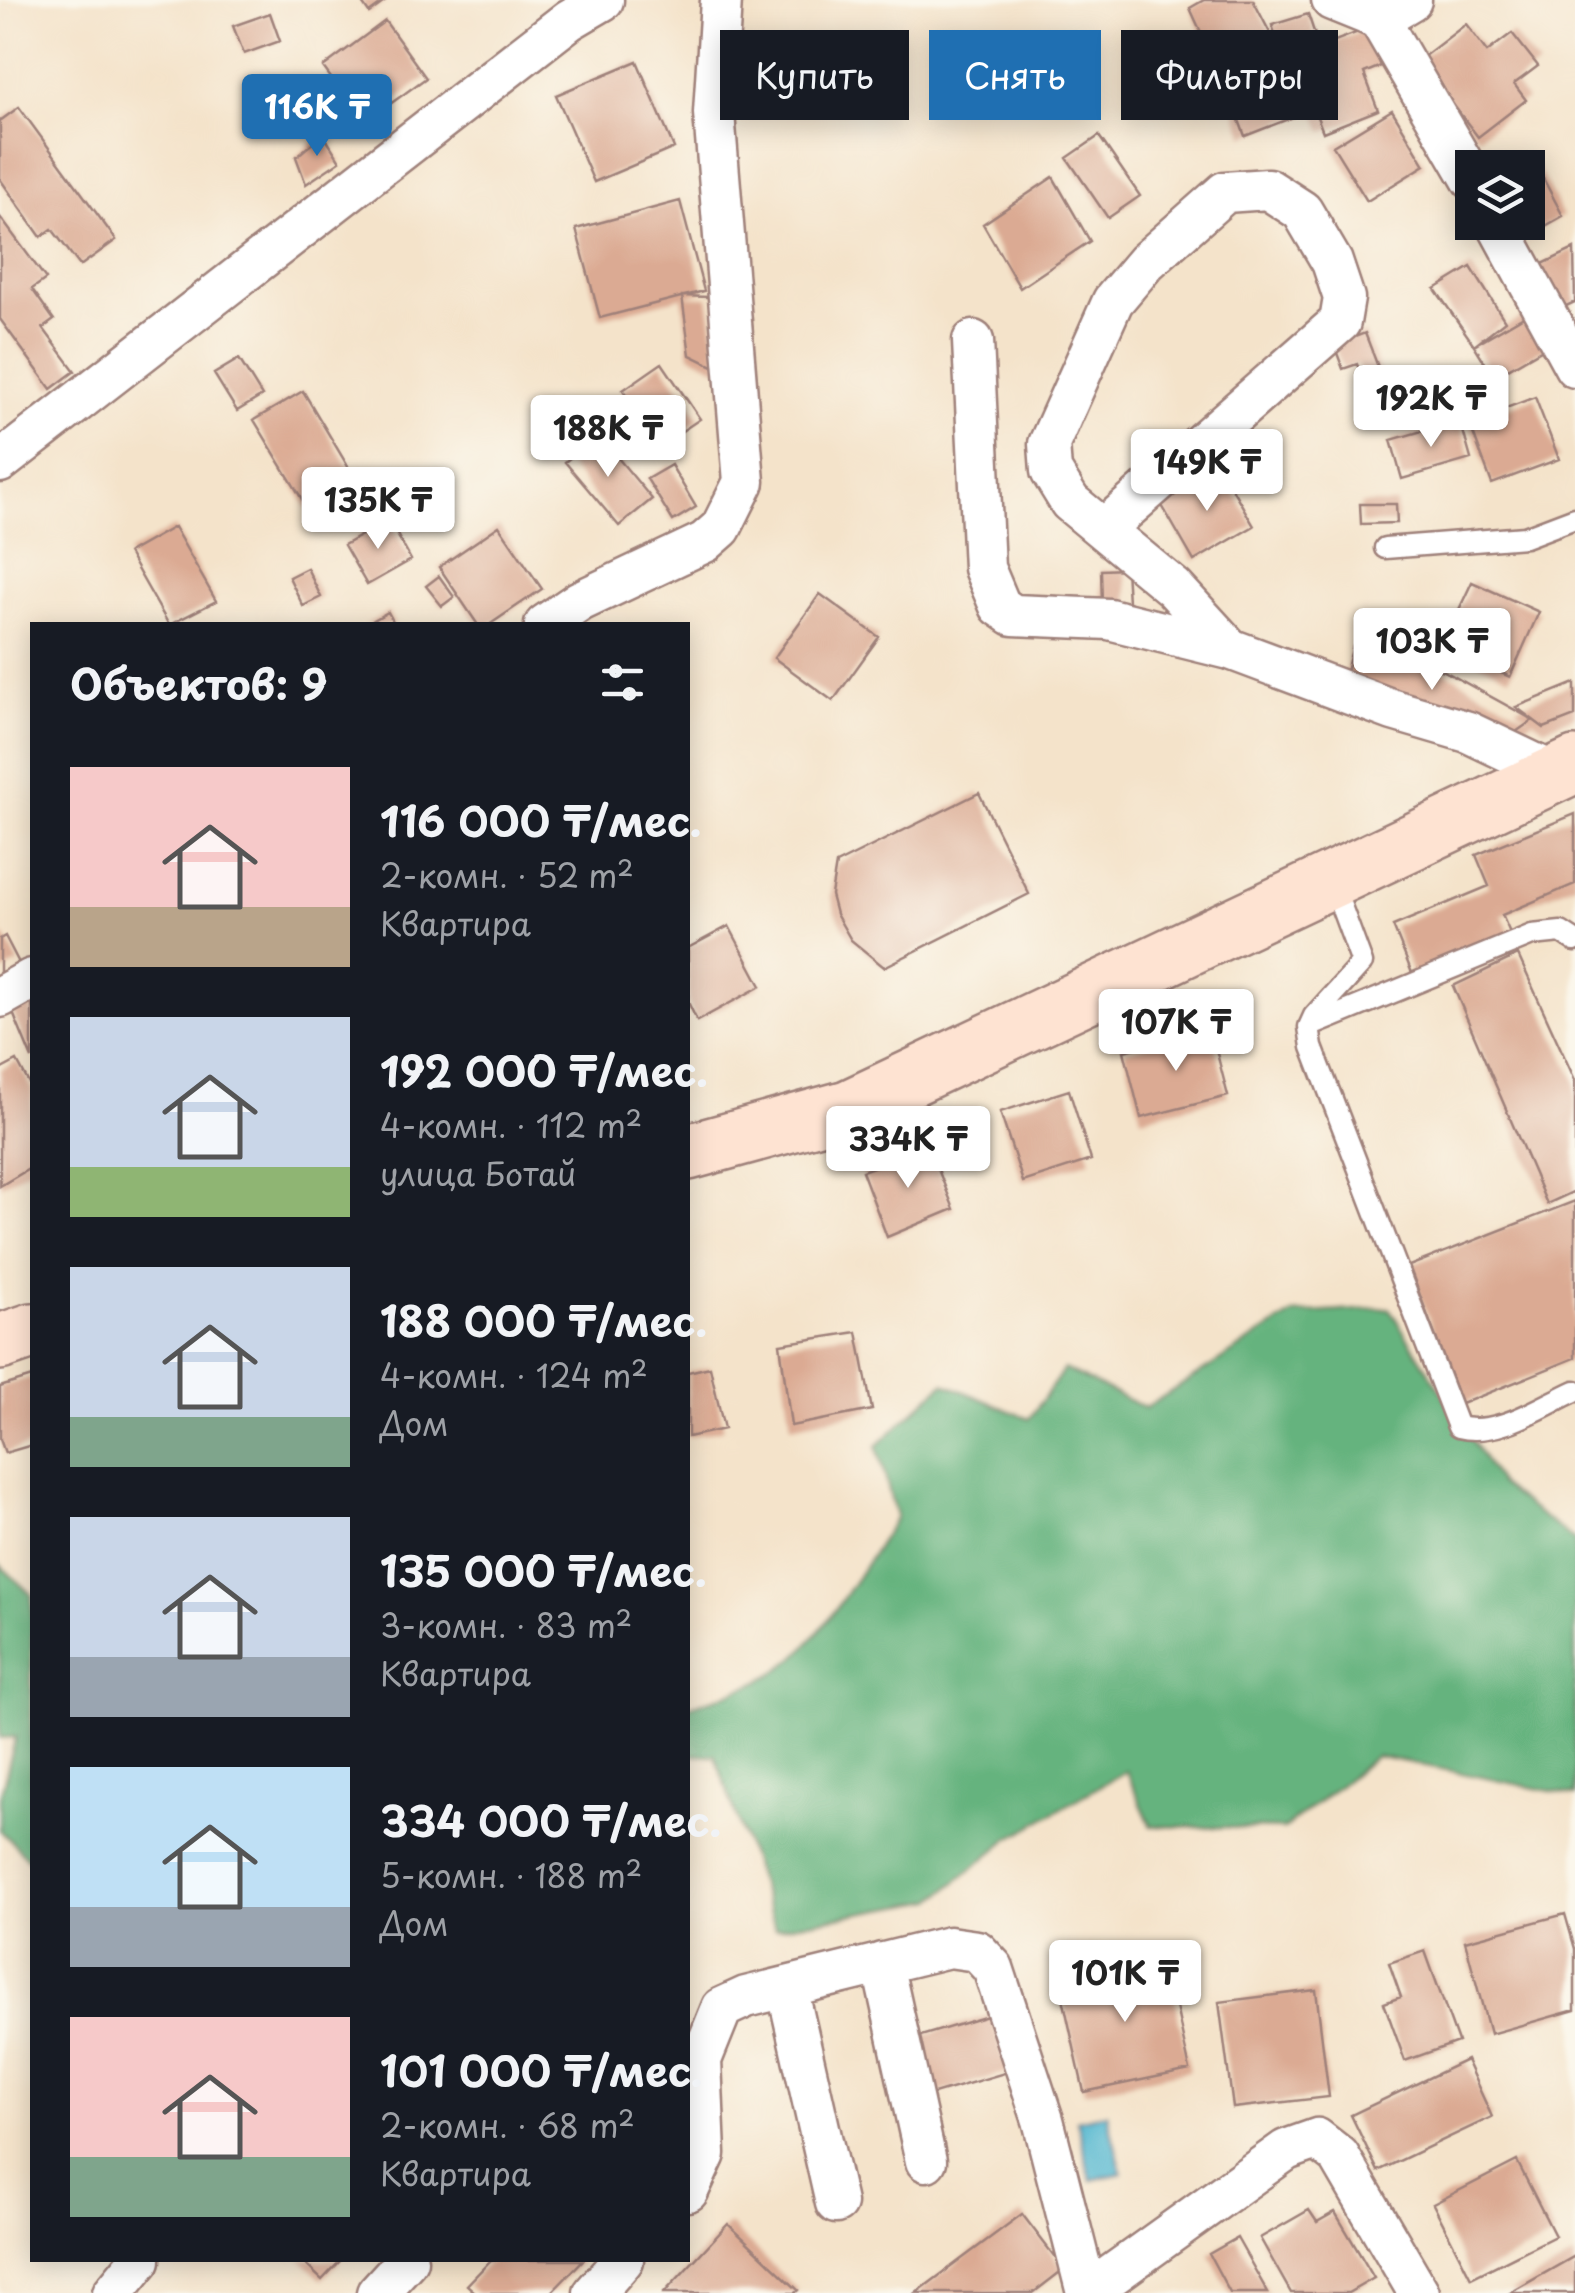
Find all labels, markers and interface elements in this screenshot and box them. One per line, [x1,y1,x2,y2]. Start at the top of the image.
chip: Купить [720,30,909,120]
chip: Снять [929,30,1101,120]
chip: Фильтры [1121,30,1338,120]
pin: 116K ₸ [236,74,398,159]
text: 116K ₸ [264,82,370,130]
map controls [1455,150,1545,240]
button: layers [1455,150,1545,240]
pin: 192K ₸ [1350,365,1512,450]
text: 192K ₸ [1375,373,1487,421]
pin: 188K ₸ [527,395,689,480]
text: 188K ₸ [553,403,663,451]
pin: 149K ₸ [1126,429,1288,514]
text: 149K ₸ [1153,437,1261,485]
pin: 135K ₸ [297,467,459,552]
text: 135K ₸ [324,475,432,523]
pin: 103K ₸ [1351,608,1513,693]
text: 103K ₸ [1375,616,1489,664]
text: Объектов: 9 [70,651,327,714]
icon: filters [595,655,650,710]
text: 116 000 ₸/мес. [380,788,702,851]
icon: home [150,807,270,927]
text: 2-комн. · 52 m² [380,851,634,899]
text: Квартира [380,899,531,947]
pin: 107K ₸ [1095,989,1257,1074]
text: 107K ₸ [1121,997,1231,1045]
text: 192 000 ₸/мес. [380,1038,708,1101]
icon: home [150,1057,270,1177]
text: 4-комн. · 112 m² [380,1101,642,1149]
pin: 334K ₸ [827,1106,989,1191]
text: 334K ₸ [848,1114,968,1162]
text: улица Ботай [380,1149,576,1197]
text: 188 000 ₸/мес. [380,1288,707,1351]
icon: home [150,1307,270,1427]
text: 4-комн. · 124 m² [380,1351,648,1399]
text: Дом [380,1399,449,1447]
text: 135 000 ₸/мес. [380,1538,707,1601]
icon: home [150,1557,270,1677]
text: 3-комн. · 83 m² [380,1601,632,1649]
text: Квартира [380,1649,531,1697]
text: 334 000 ₸/мес. [380,1788,721,1851]
icon: home [150,1807,270,1927]
text: 5-комн. · 188 m² [380,1851,642,1899]
text: Дом [380,1899,449,1947]
pin: 101K ₸ [1044,1940,1206,2025]
text: 101K ₸ [1071,1948,1179,1996]
text: 101 000 ₸/мес. [380,2038,703,2101]
icon: home [150,2057,270,2177]
text: 2-комн. · 68 m² [380,2101,635,2149]
text: Квартира [380,2149,531,2197]

